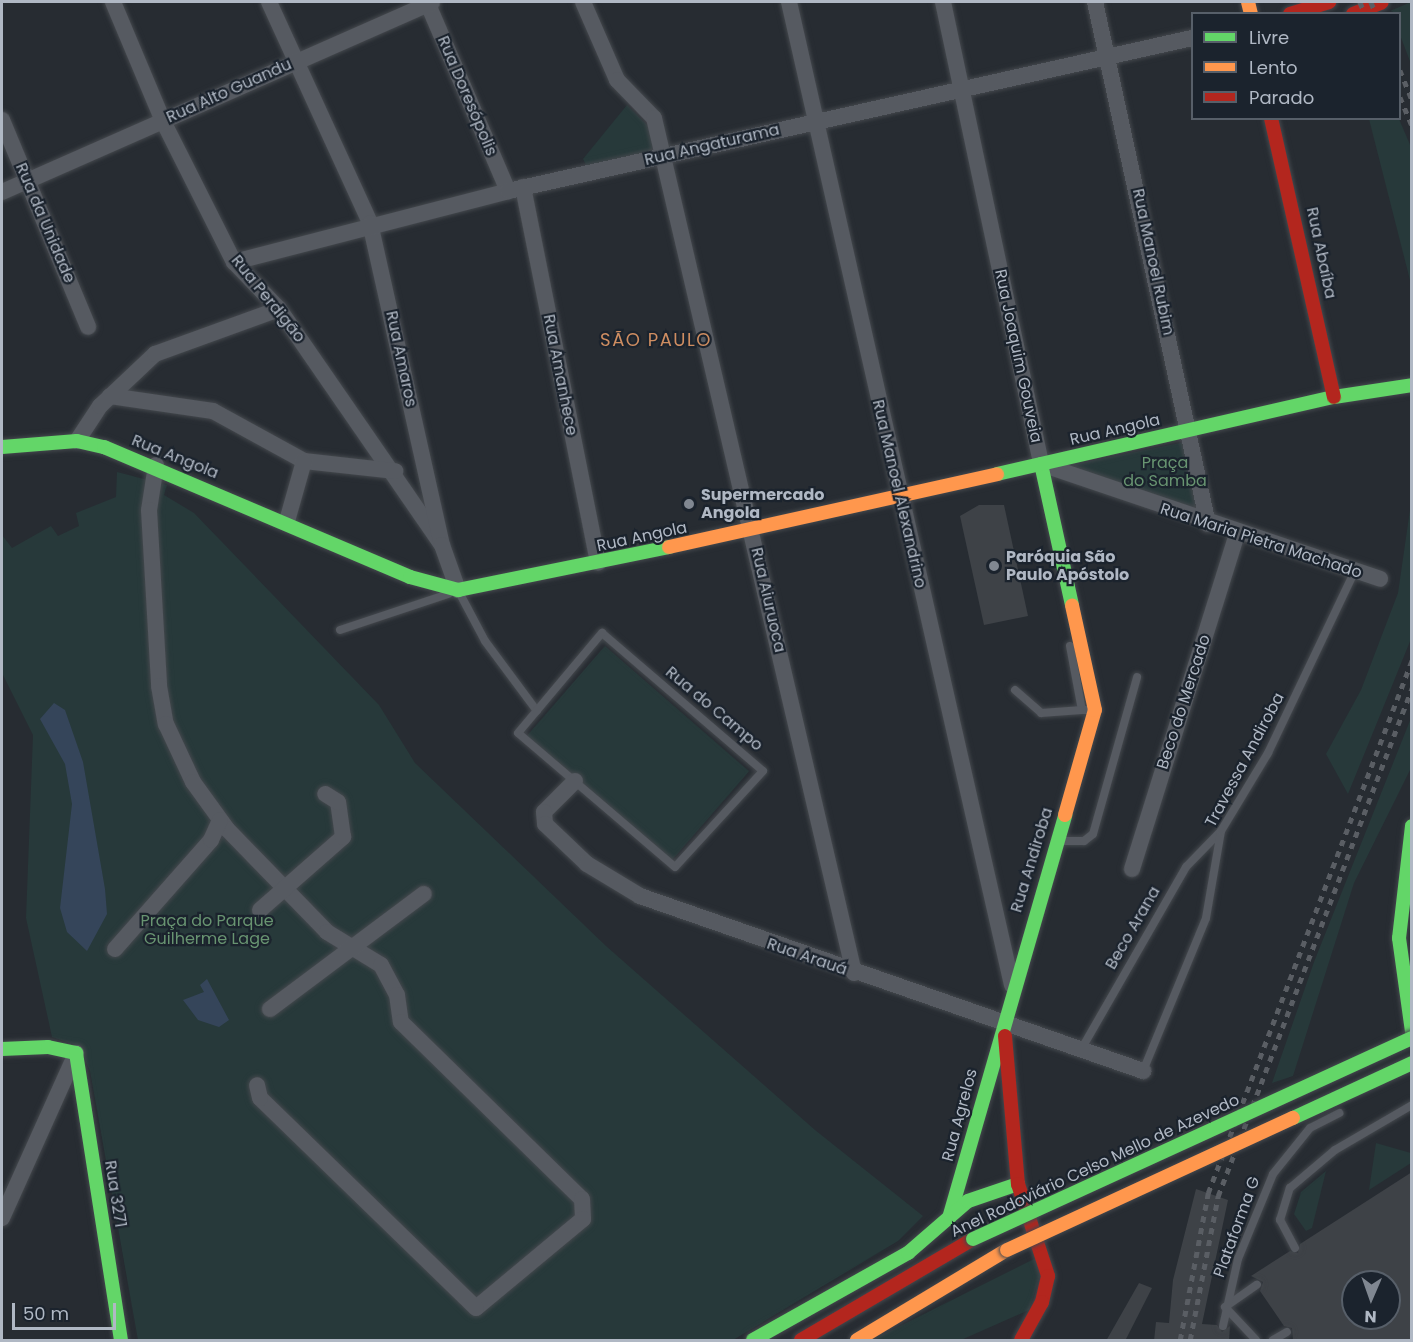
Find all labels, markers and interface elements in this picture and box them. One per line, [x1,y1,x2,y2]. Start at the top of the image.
legend [1191,12,1401,120]
text: Livre [1249,25,1289,50]
street label: Rua Doresópolis [433,33,501,159]
street label: Rua Alto Guandu [163,55,295,127]
text: Lento [1249,55,1298,80]
text: Parado [1249,85,1314,110]
street label: Rua Angaturama [643,120,781,170]
street label: Rua da Unidade [11,160,79,286]
street label: Rua Manoel Rubim [1128,187,1178,337]
street label: Rua Abaíba [1302,206,1340,300]
street label: Rua Perdigão [227,251,309,347]
street label: Rua Joaquim Gouveia [990,267,1046,445]
street label: Rua Amaros [381,309,421,409]
street label: Rua Amanhece [539,313,581,437]
district label: SÃO PAULO [600,329,712,351]
street label: Rua Manoel Alexandrino [868,398,930,590]
street label: Rua Angola [1068,410,1162,450]
street label: Rua Angola [129,431,221,483]
park label: Praça do Samba [1123,453,1207,491]
place label: Supermercado Angola [701,485,824,523]
marker: Supermercado Angola [682,497,696,511]
street label: Rua Maria Pietra Machado [1158,499,1364,583]
street label: Rua Angola [595,518,689,556]
street label: Rua Aiuruoca [747,546,789,654]
place label: Paróquia São Paulo Apóstolo [1006,547,1129,585]
marker: Paróquia São Paulo Apóstolo [987,559,1001,573]
street label: Beco do Mercado [1153,632,1215,772]
street label: Rua do Campo [661,663,767,755]
street label: Travessa Andiroba [1201,689,1289,831]
street label: Rua Andiroba [1007,805,1057,915]
street label: Beco Arana [1102,883,1164,973]
park label: Praça do Parque Guilherme Lage [140,911,274,949]
street label: Rua Arauá [764,934,850,980]
street label: Rua Agrelos [938,1067,982,1163]
street label: Anel Rodoviário Celso Mello de Azevedo [948,1090,1242,1242]
street label: Rua 3271 [100,1159,130,1229]
street label: Plataforma G [1210,1174,1264,1280]
north arrow [1341,1270,1401,1330]
scale bar [15,1291,118,1329]
text: 50 m [23,1301,69,1326]
text: N [1364,1305,1377,1328]

